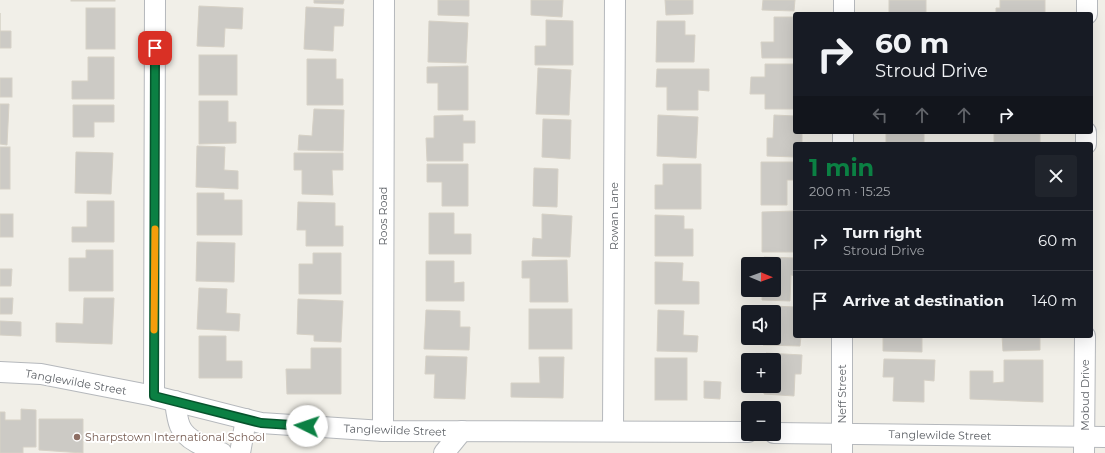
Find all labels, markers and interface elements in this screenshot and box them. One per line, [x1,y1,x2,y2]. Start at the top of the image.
text: 60 m [875,26,949,60]
icon: right [809,28,861,80]
pin [138,31,172,65]
icon: arrive [144,37,166,59]
text: Stroud Drive [875,60,988,82]
icon: left [869,104,891,126]
icon: ahead [911,104,933,126]
icon: ahead [953,104,975,126]
icon: right [995,104,1017,126]
text: 1 min [809,153,874,182]
button: close [1035,155,1077,197]
street label: Rowan Lane [607,182,621,250]
text: 200 m · 15:25 [809,183,890,199]
street label: Roos Road [376,187,390,245]
text: Turn right [843,223,922,242]
icon: right [809,230,831,252]
text: 60 m [1038,231,1077,250]
text: Stroud Drive [843,242,924,258]
north arrow [741,257,781,297]
map controls [741,257,781,441]
icon: arrive [809,290,831,312]
text: Arrive at destination [843,291,1004,310]
text: 140 m [1032,291,1077,310]
button: sound [741,305,781,345]
button: + [741,353,781,393]
street label: Mobud Drive [1078,359,1092,431]
street label: Neff Street [835,364,849,424]
street label: Tanglewilde Street [24,366,128,398]
button: − [741,401,781,441]
position arrow [286,405,328,447]
street label: Tanglewilde Street [343,421,447,439]
street label: Tanglewilde Street [888,427,992,443]
place label: Sharpstown International School [85,430,265,444]
marker: Sharpstown International School [72,432,82,442]

